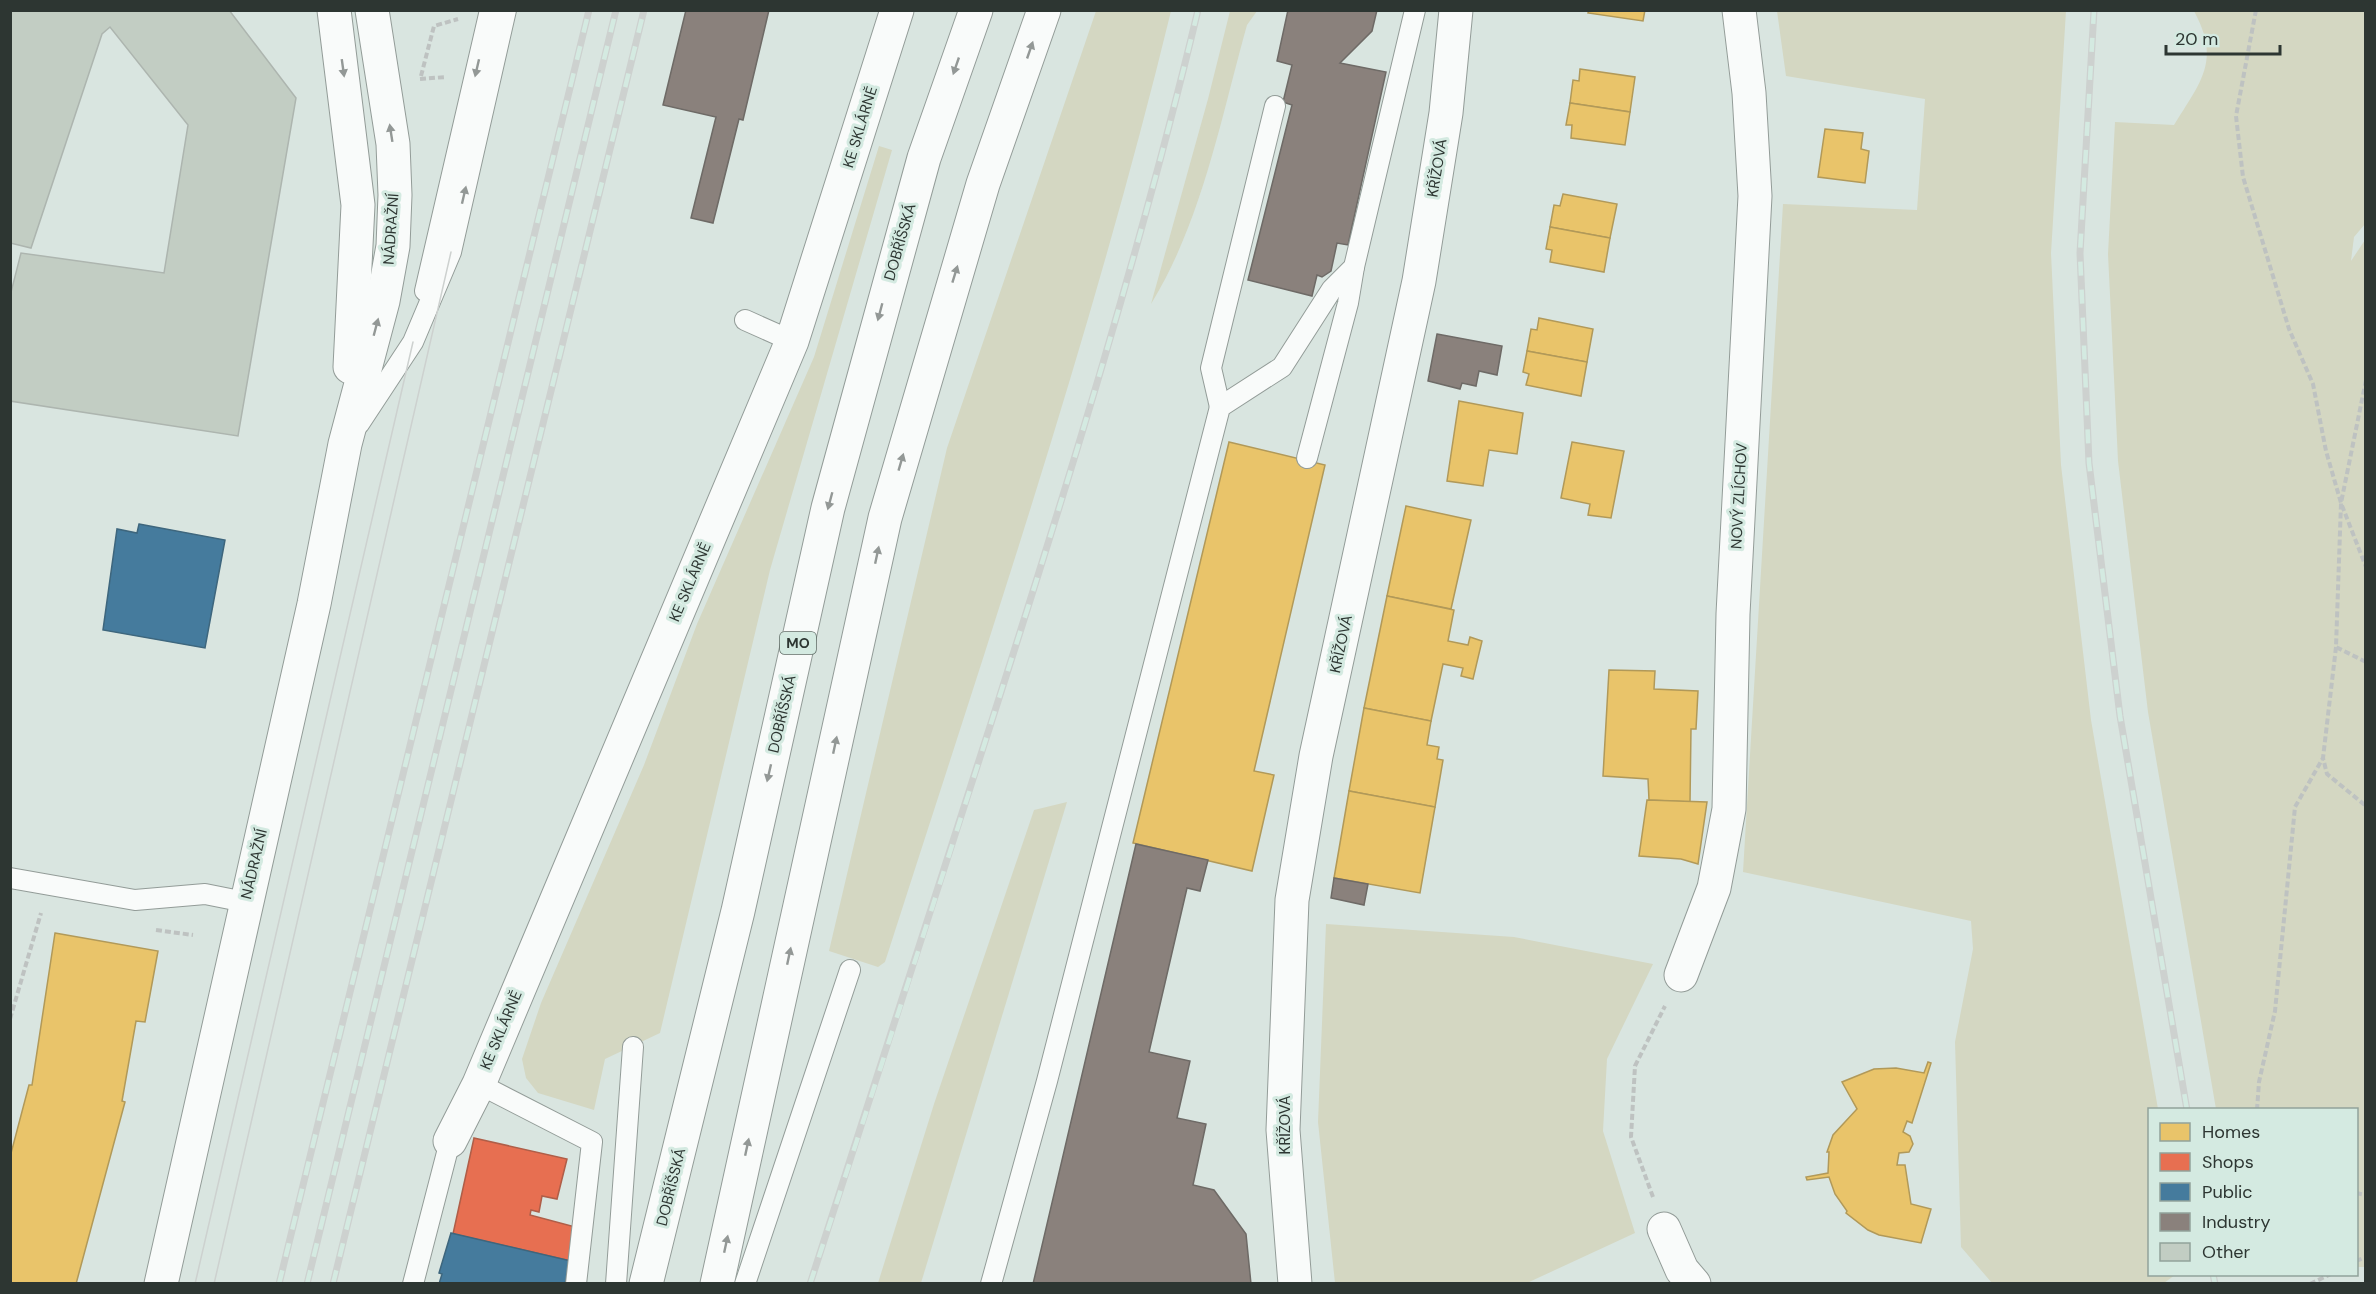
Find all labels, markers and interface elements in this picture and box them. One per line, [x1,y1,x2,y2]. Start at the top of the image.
scale bar [2166,18,2280,56]
text: 20 m [2175,27,2218,51]
one-way arrow [1026,41,1036,59]
one-way arrow [951,57,961,75]
one-way arrow [471,58,481,77]
one-way arrow [338,59,347,78]
street label: KE SKLÁRNĚ [838,84,882,170]
one-way arrow [387,124,396,143]
street label: KŘÍŽOVÁ [1423,137,1451,199]
one-way arrow [460,185,470,204]
street label: NÁDRAŽNÍ [379,192,404,265]
street label: DOBŘÍŠSKÁ [879,201,921,283]
one-way arrow [951,265,960,283]
one-way arrow [875,303,884,321]
one-way arrow [372,317,382,336]
street label: NOVÝ ZLÍCHOV [1726,443,1752,549]
one-way arrow [897,453,906,471]
one-way arrow [825,492,834,510]
street label: KE SKLÁRNĚ [664,539,716,625]
one-way arrow [873,545,882,564]
street label: KŘÍŽOVÁ [1325,613,1357,675]
road number: MO [780,632,816,654]
street label: DOBŘÍŠSKÁ [763,673,801,755]
one-way arrow [831,735,840,754]
one-way arrow [764,764,773,783]
street label: NÁDRAŽNÍ [236,826,272,901]
one-way arrow [785,946,794,965]
street label: KE SKLÁRNĚ [475,987,527,1073]
street label: KŘÍŽOVÁ [1275,1096,1295,1154]
legend [2148,1108,2358,1276]
text: Homes [2202,1120,2260,1144]
one-way arrow [743,1137,752,1156]
street label: DOBŘÍŠSKÁ [652,1146,690,1228]
text: Shops [2202,1150,2254,1174]
text: Public [2202,1180,2253,1204]
text: Industry [2202,1210,2271,1234]
one-way arrow [722,1234,731,1253]
text: Other [2202,1240,2251,1264]

